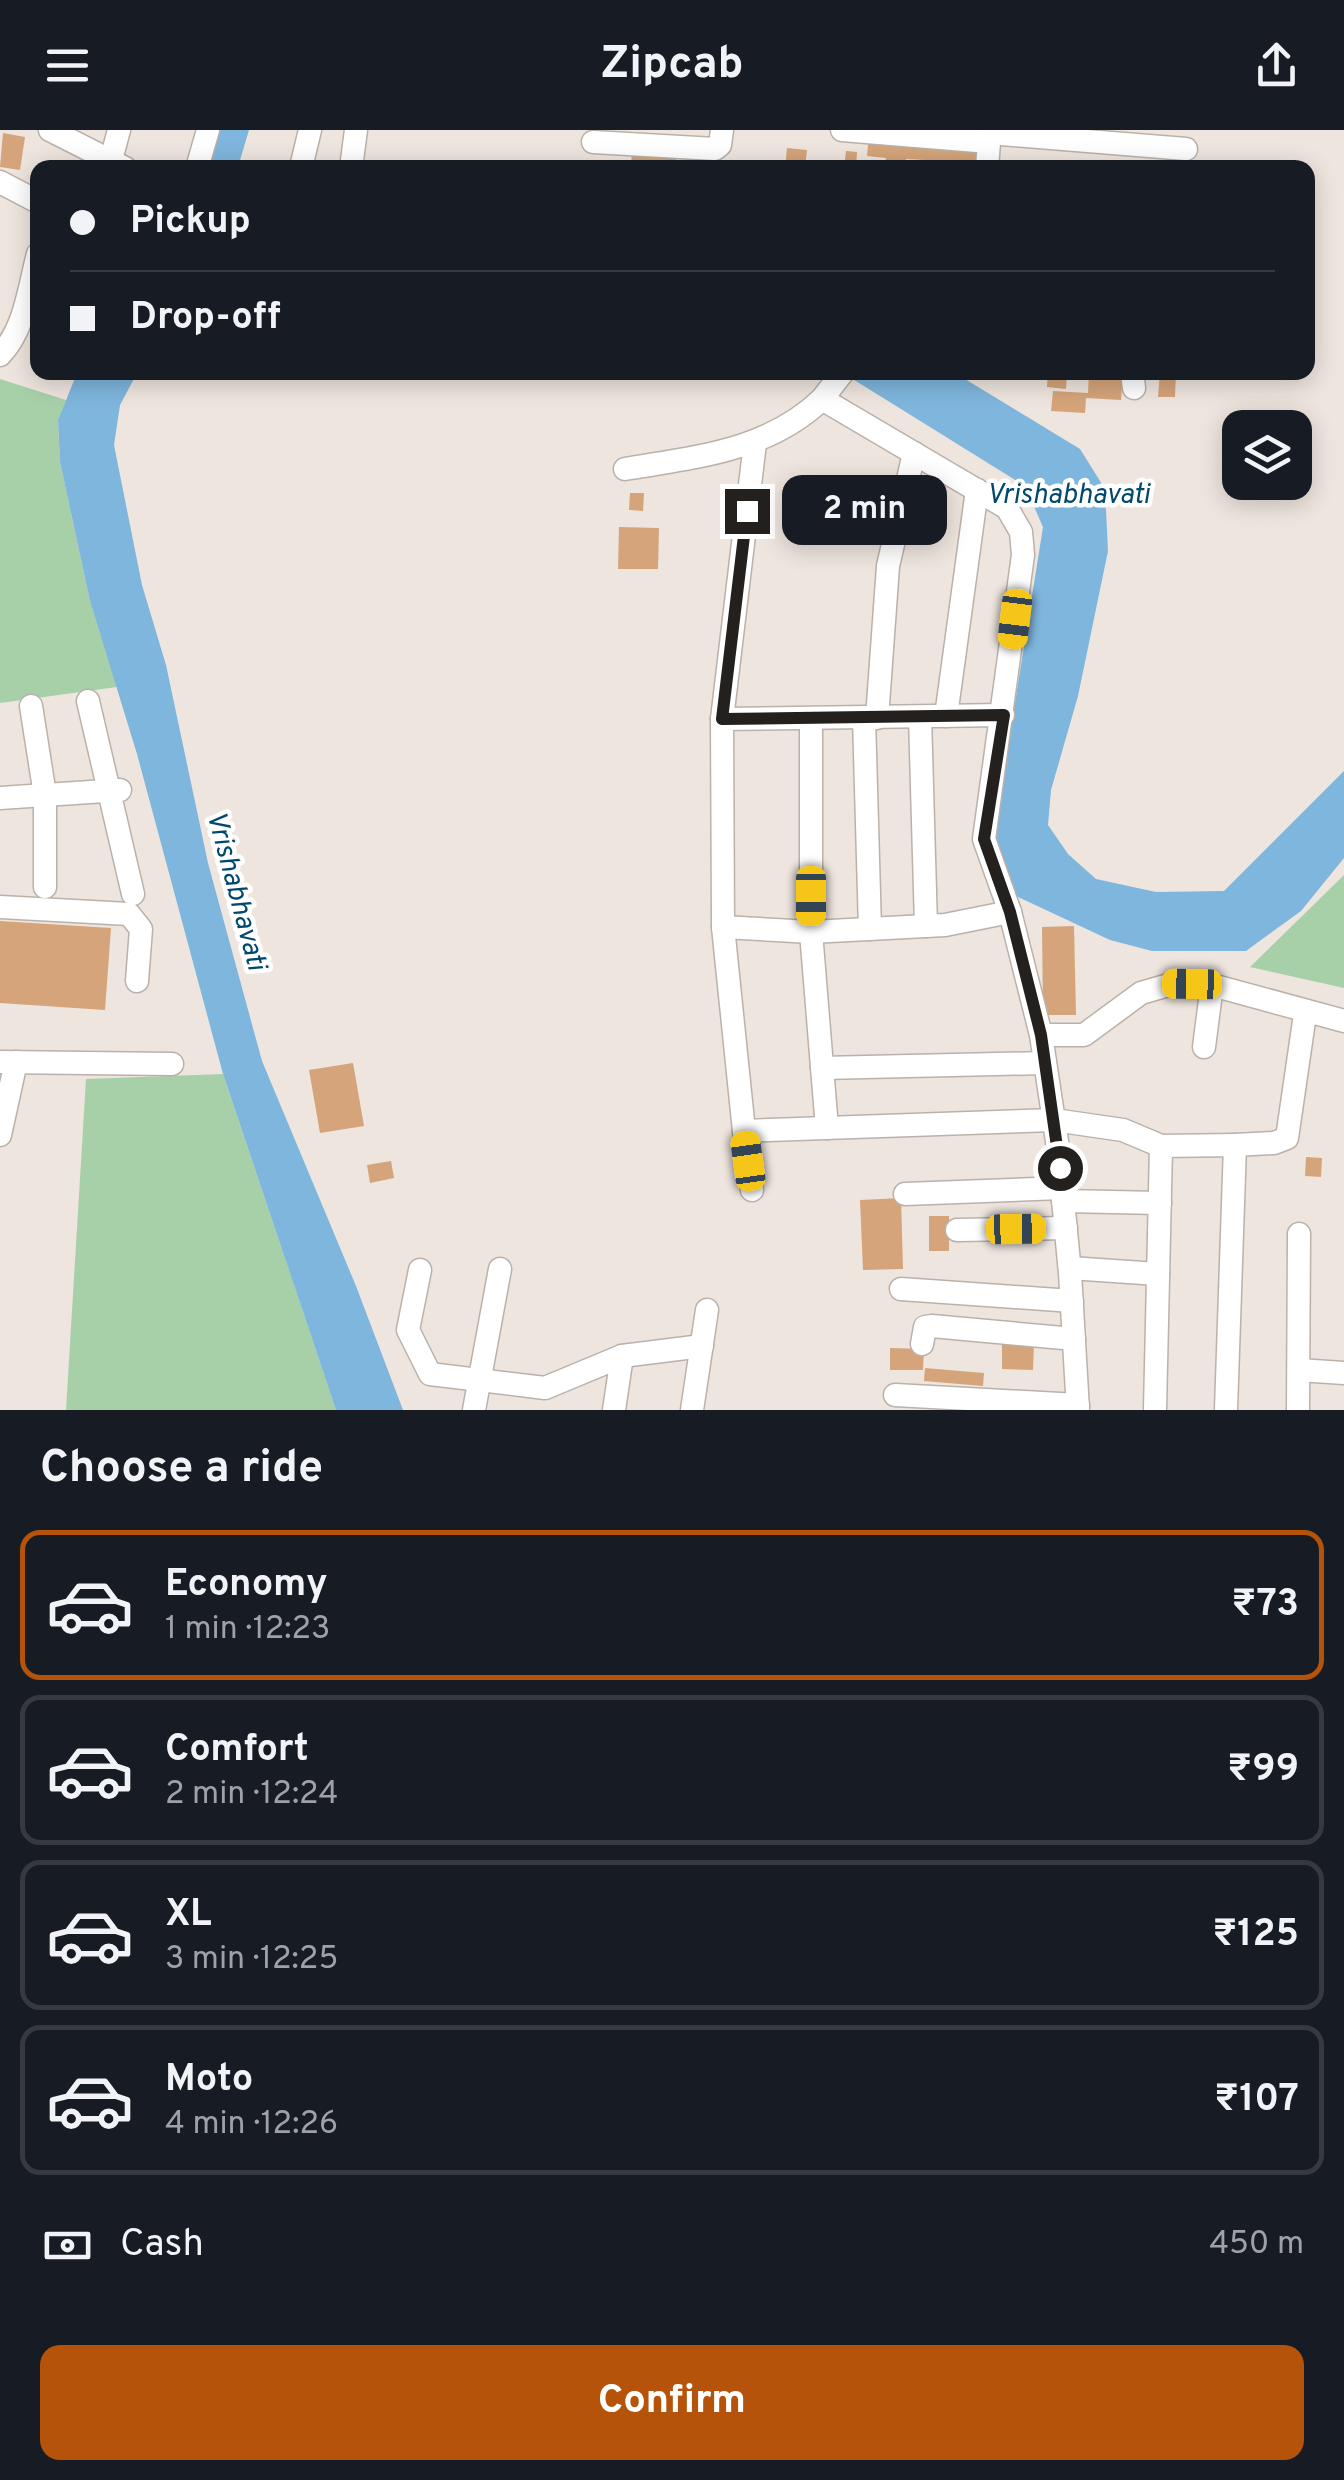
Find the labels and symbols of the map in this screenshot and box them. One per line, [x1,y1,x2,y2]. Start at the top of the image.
callout: 2 min [782,476,947,546]
water label: Vrishabhavati [986,478,1152,514]
route end [725,489,770,534]
car [996,587,1034,651]
water label: Vrishabhavati [196,807,274,977]
car [796,866,826,926]
car [1162,968,1222,1000]
car [729,1129,767,1193]
route start [1038,1146,1083,1191]
car [986,1213,1046,1245]

